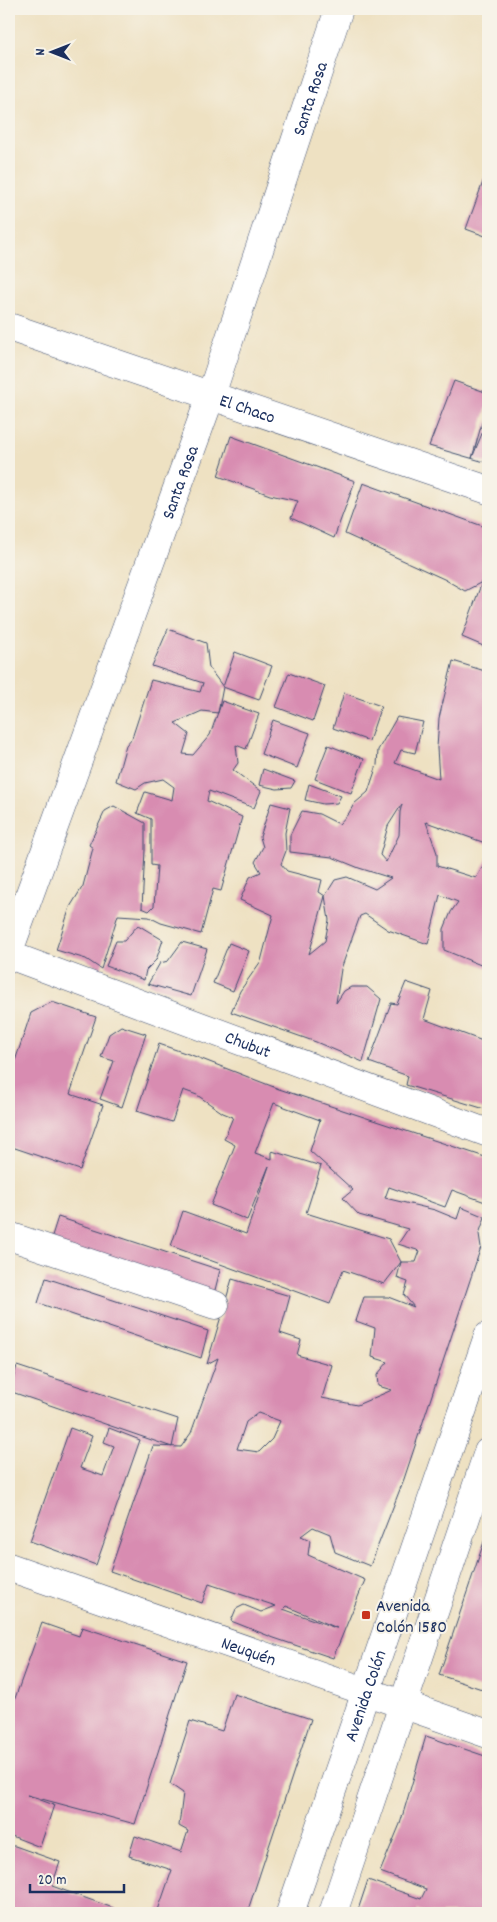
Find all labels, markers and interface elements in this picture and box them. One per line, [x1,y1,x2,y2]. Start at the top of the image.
north arrow [28,28,78,78]
text: N [31,48,51,55]
street label: Santa Rosa [288,58,336,140]
street label: El Chaco [216,389,278,432]
street label: Santa Rosa [157,442,207,523]
street label: Chubut [221,1026,274,1066]
place label: Avenida Colón 1580 [376,1595,447,1641]
marker: Avenida Colón 1580 [360,1609,372,1621]
street label: Neuquén [217,1632,279,1674]
street label: Avenida Colón [340,1647,394,1745]
scale bar [30,1862,124,1894]
text: 20 m [38,1870,66,1892]

